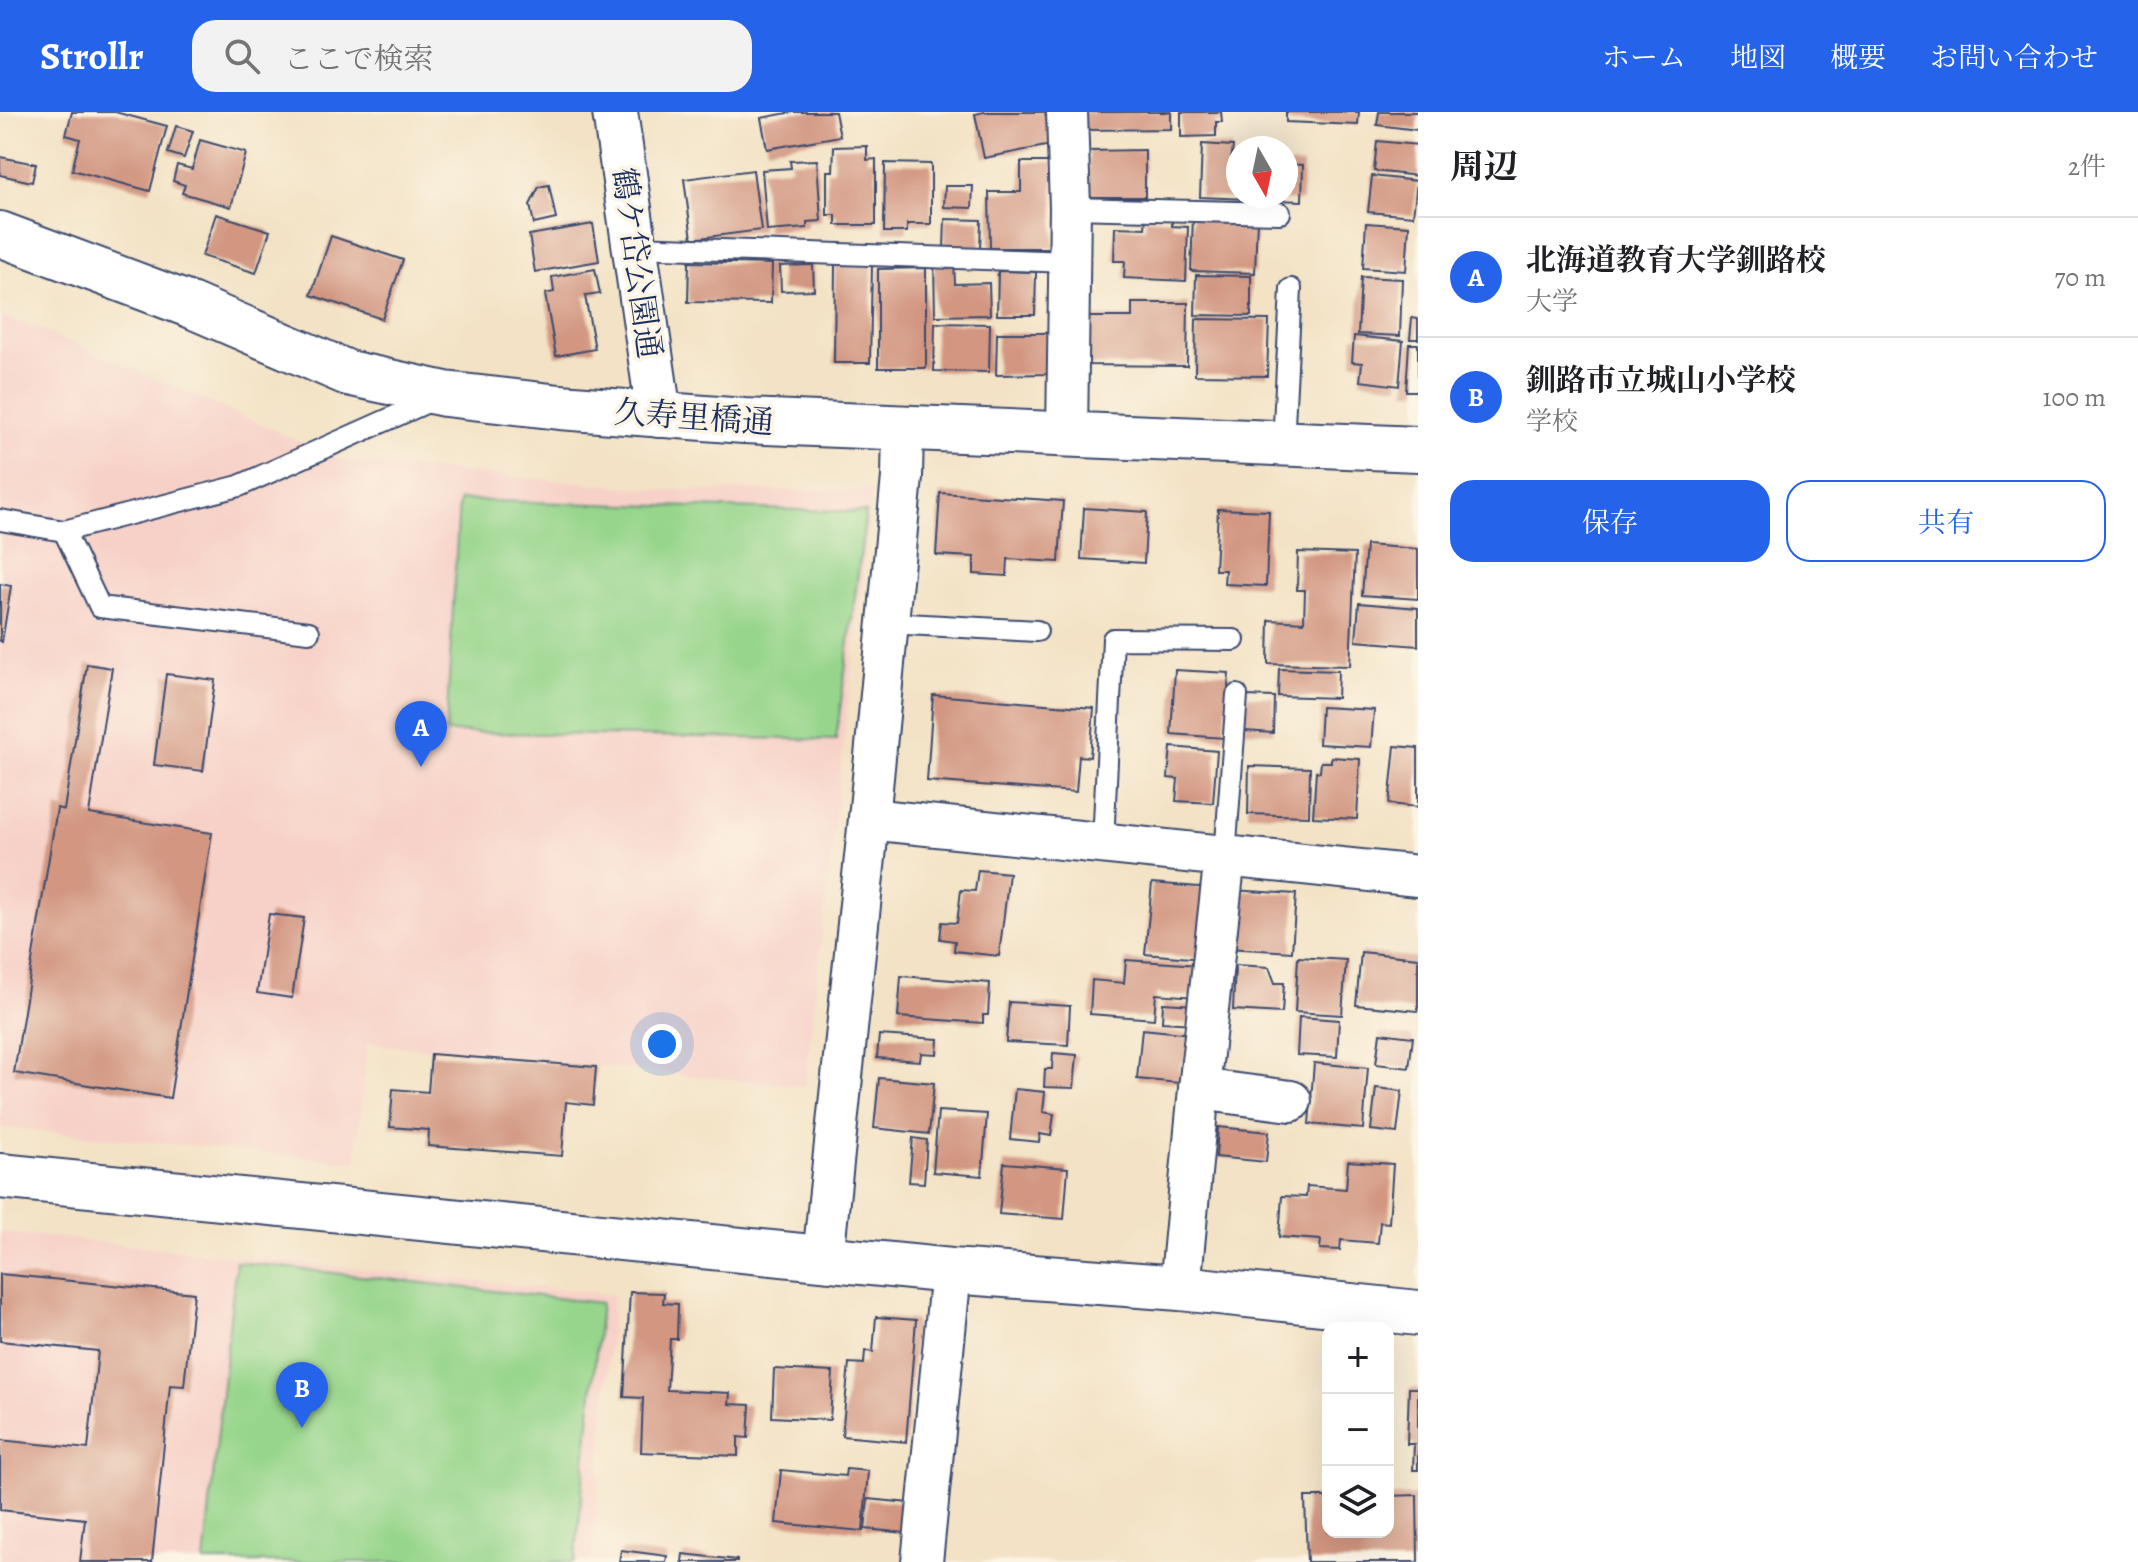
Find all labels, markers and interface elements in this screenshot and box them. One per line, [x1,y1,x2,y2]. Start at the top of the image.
search box [192,20,752,92]
text: Strollr [40,30,144,82]
icon: search [220,34,264,78]
text: ここで検索 [284,39,434,79]
text: ホーム [1602,39,1686,77]
text: 地図 [1730,39,1786,77]
text: 概要 [1830,39,1886,77]
text: お問い合わせ [1930,39,2098,77]
north arrow [1226,136,1298,208]
text: 周辺 [1450,143,1518,190]
text: 2件 [2068,149,2106,184]
street label: 鶴ケ岱公園通 [602,165,672,361]
text: 北海道教育大学釧路校 [1526,240,1826,280]
text: A [1468,260,1484,295]
text: 70 m [2054,260,2106,295]
text: 大学 [1526,284,1578,319]
text: 釧路市立城山小学校 [1526,360,1796,400]
text: B [1468,380,1484,415]
text: 100 m [2043,380,2106,415]
street label: 久寿里橋通 [613,389,775,445]
text: 学校 [1526,404,1578,439]
button: 保存 [1450,480,1770,562]
button: 共有 [1786,480,2106,562]
pin: A [395,701,447,767]
your location [642,1024,682,1064]
map controls [1322,1322,1394,1538]
button: + [1322,1322,1394,1394]
pin: B [276,1362,328,1428]
button: − [1322,1394,1394,1466]
button: layers [1322,1466,1394,1538]

